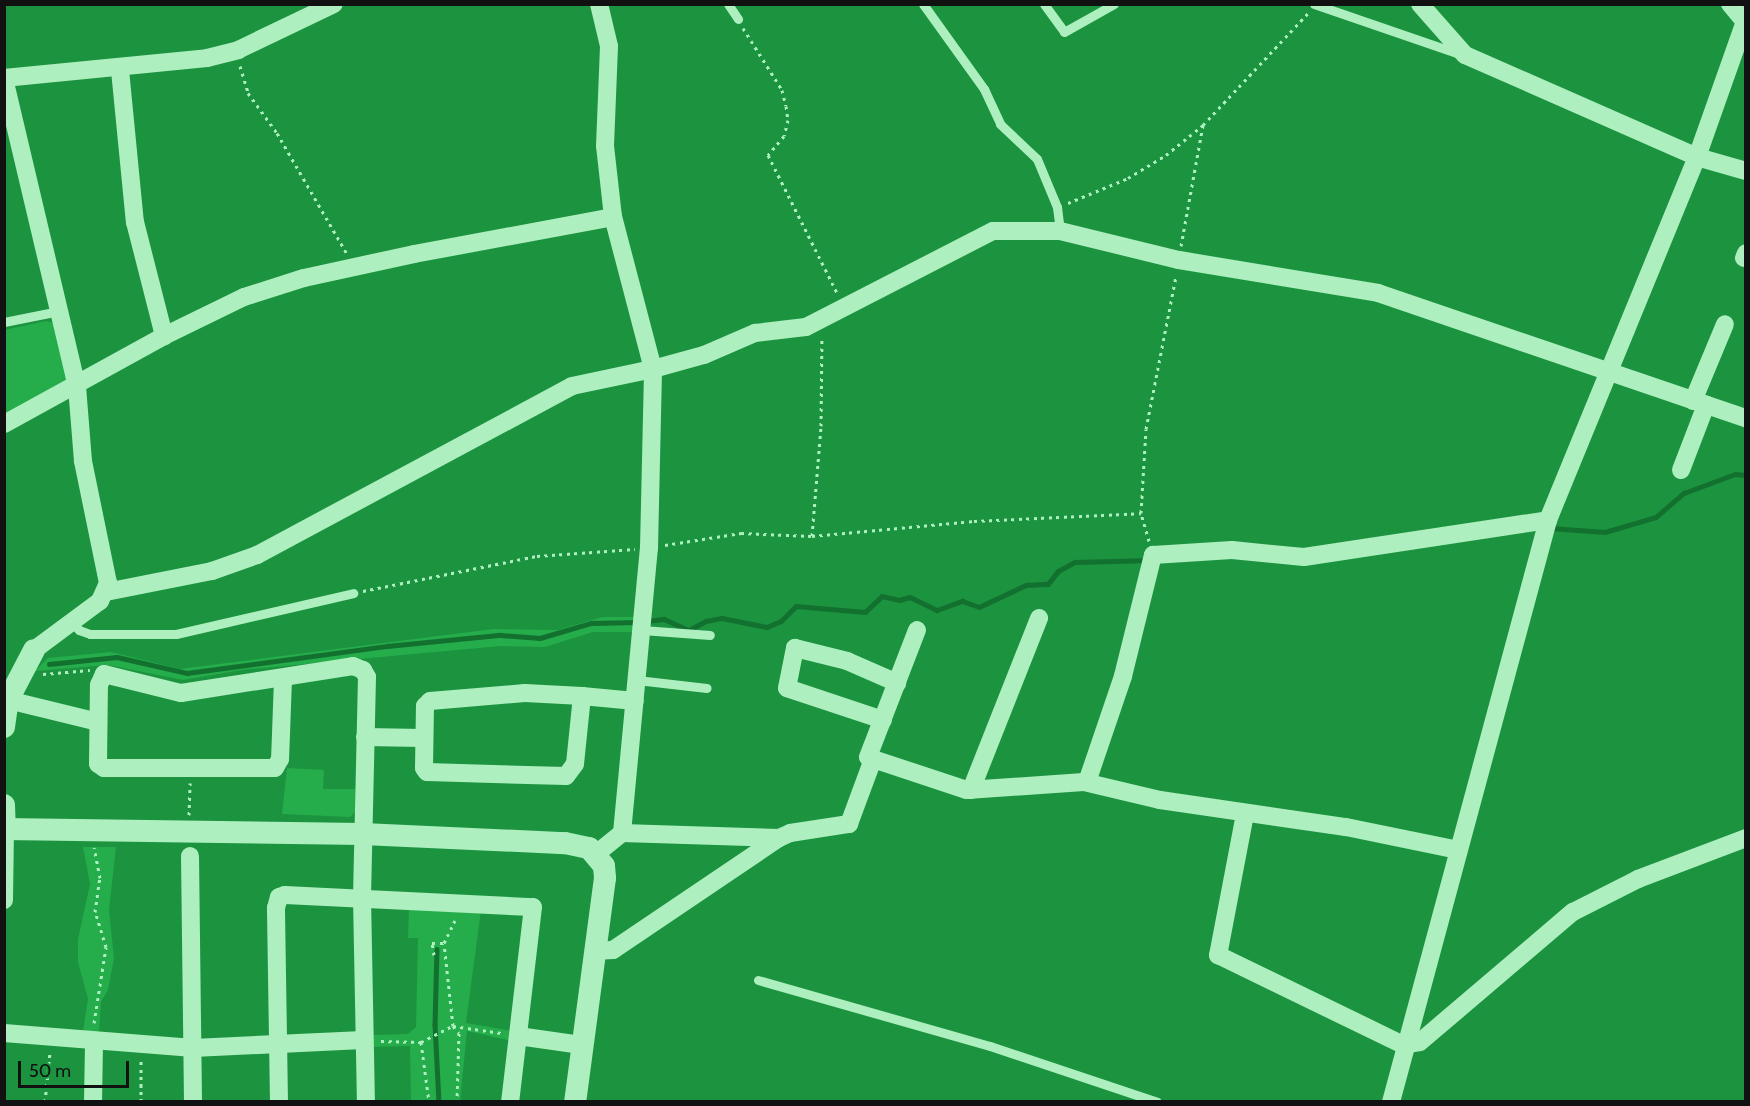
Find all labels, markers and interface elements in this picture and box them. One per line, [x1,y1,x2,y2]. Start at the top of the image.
scale bar [21,1049,132,1087]
text: 50 m [29,1060,71,1082]

